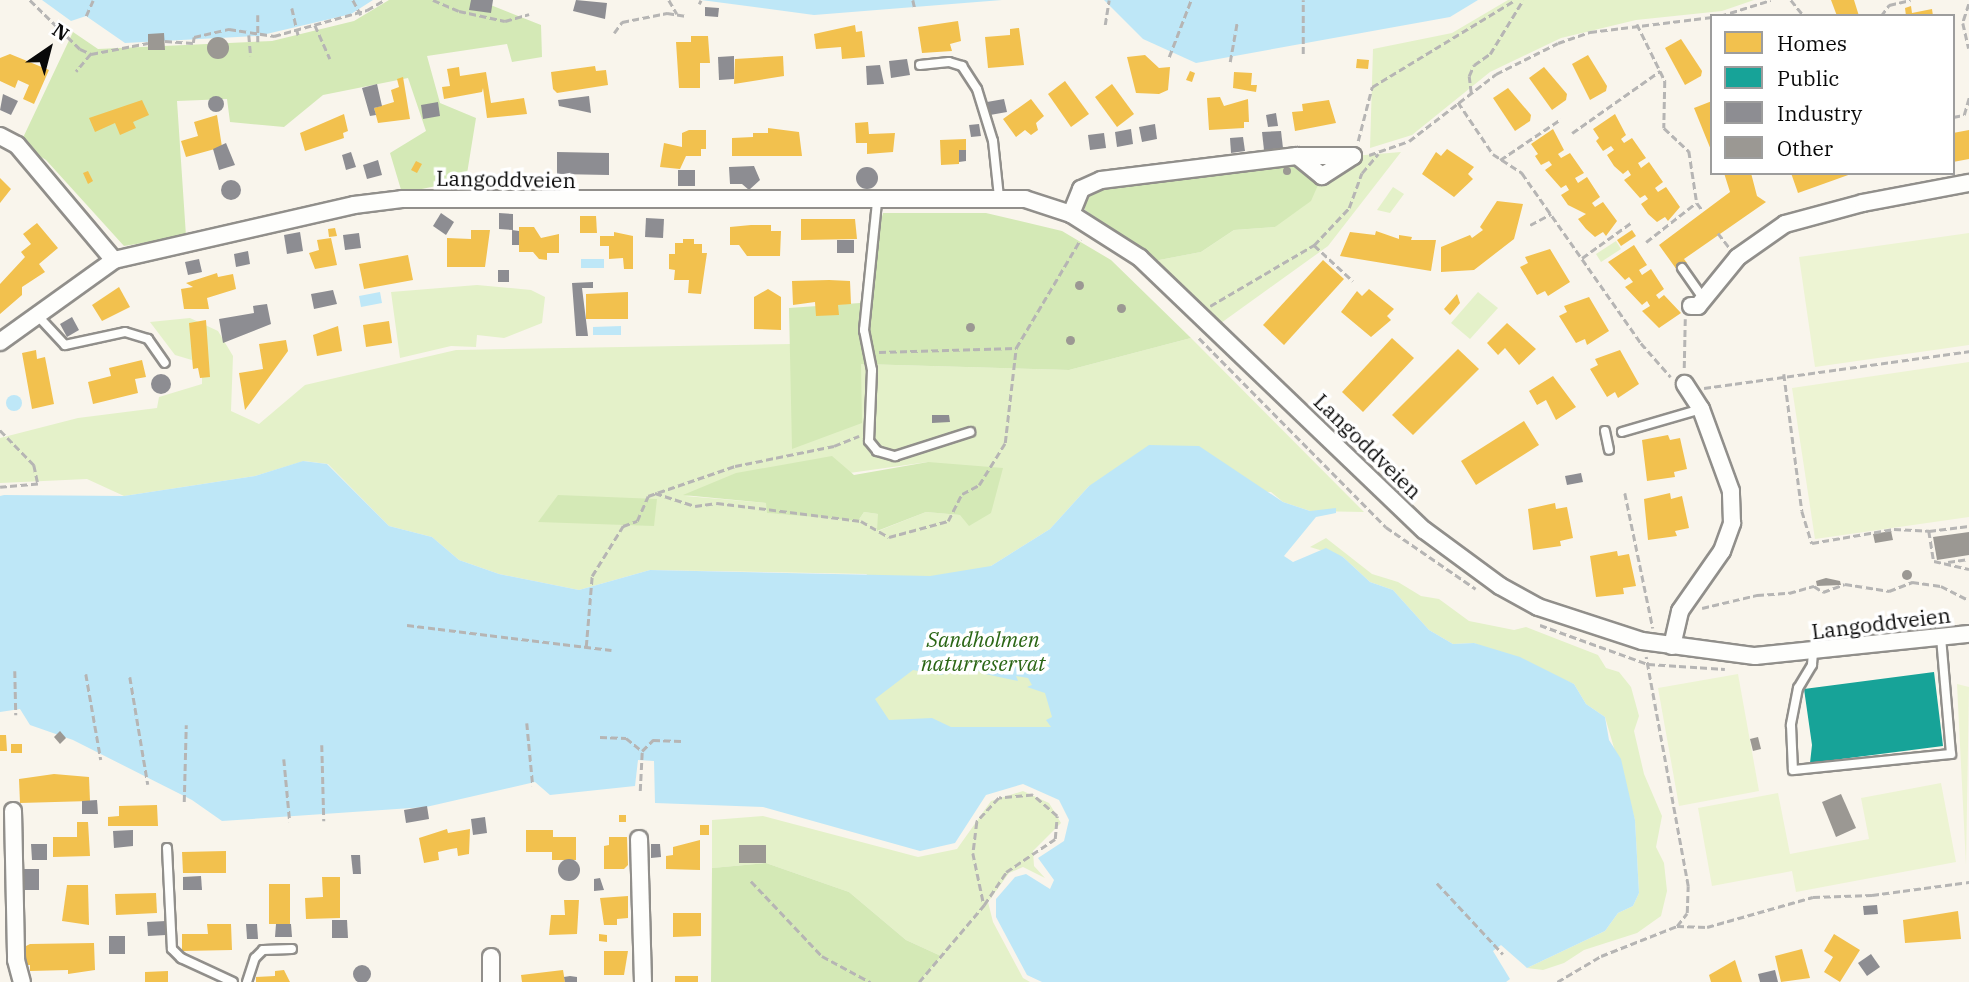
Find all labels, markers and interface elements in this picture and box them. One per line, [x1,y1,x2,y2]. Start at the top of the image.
north arrow [14,14,84,84]
legend [1710,14,1955,175]
text: N [48,18,74,46]
text: Homes [1777,29,1847,57]
text: Public [1777,64,1839,92]
text: Industry [1777,99,1862,127]
text: Other [1777,134,1833,162]
street label: Langoddveien [436,165,576,193]
street label: Langoddveien [1309,388,1427,504]
street label: Langoddveien [1810,602,1952,644]
park label: Sandholmen naturreservat [921,626,1045,676]

